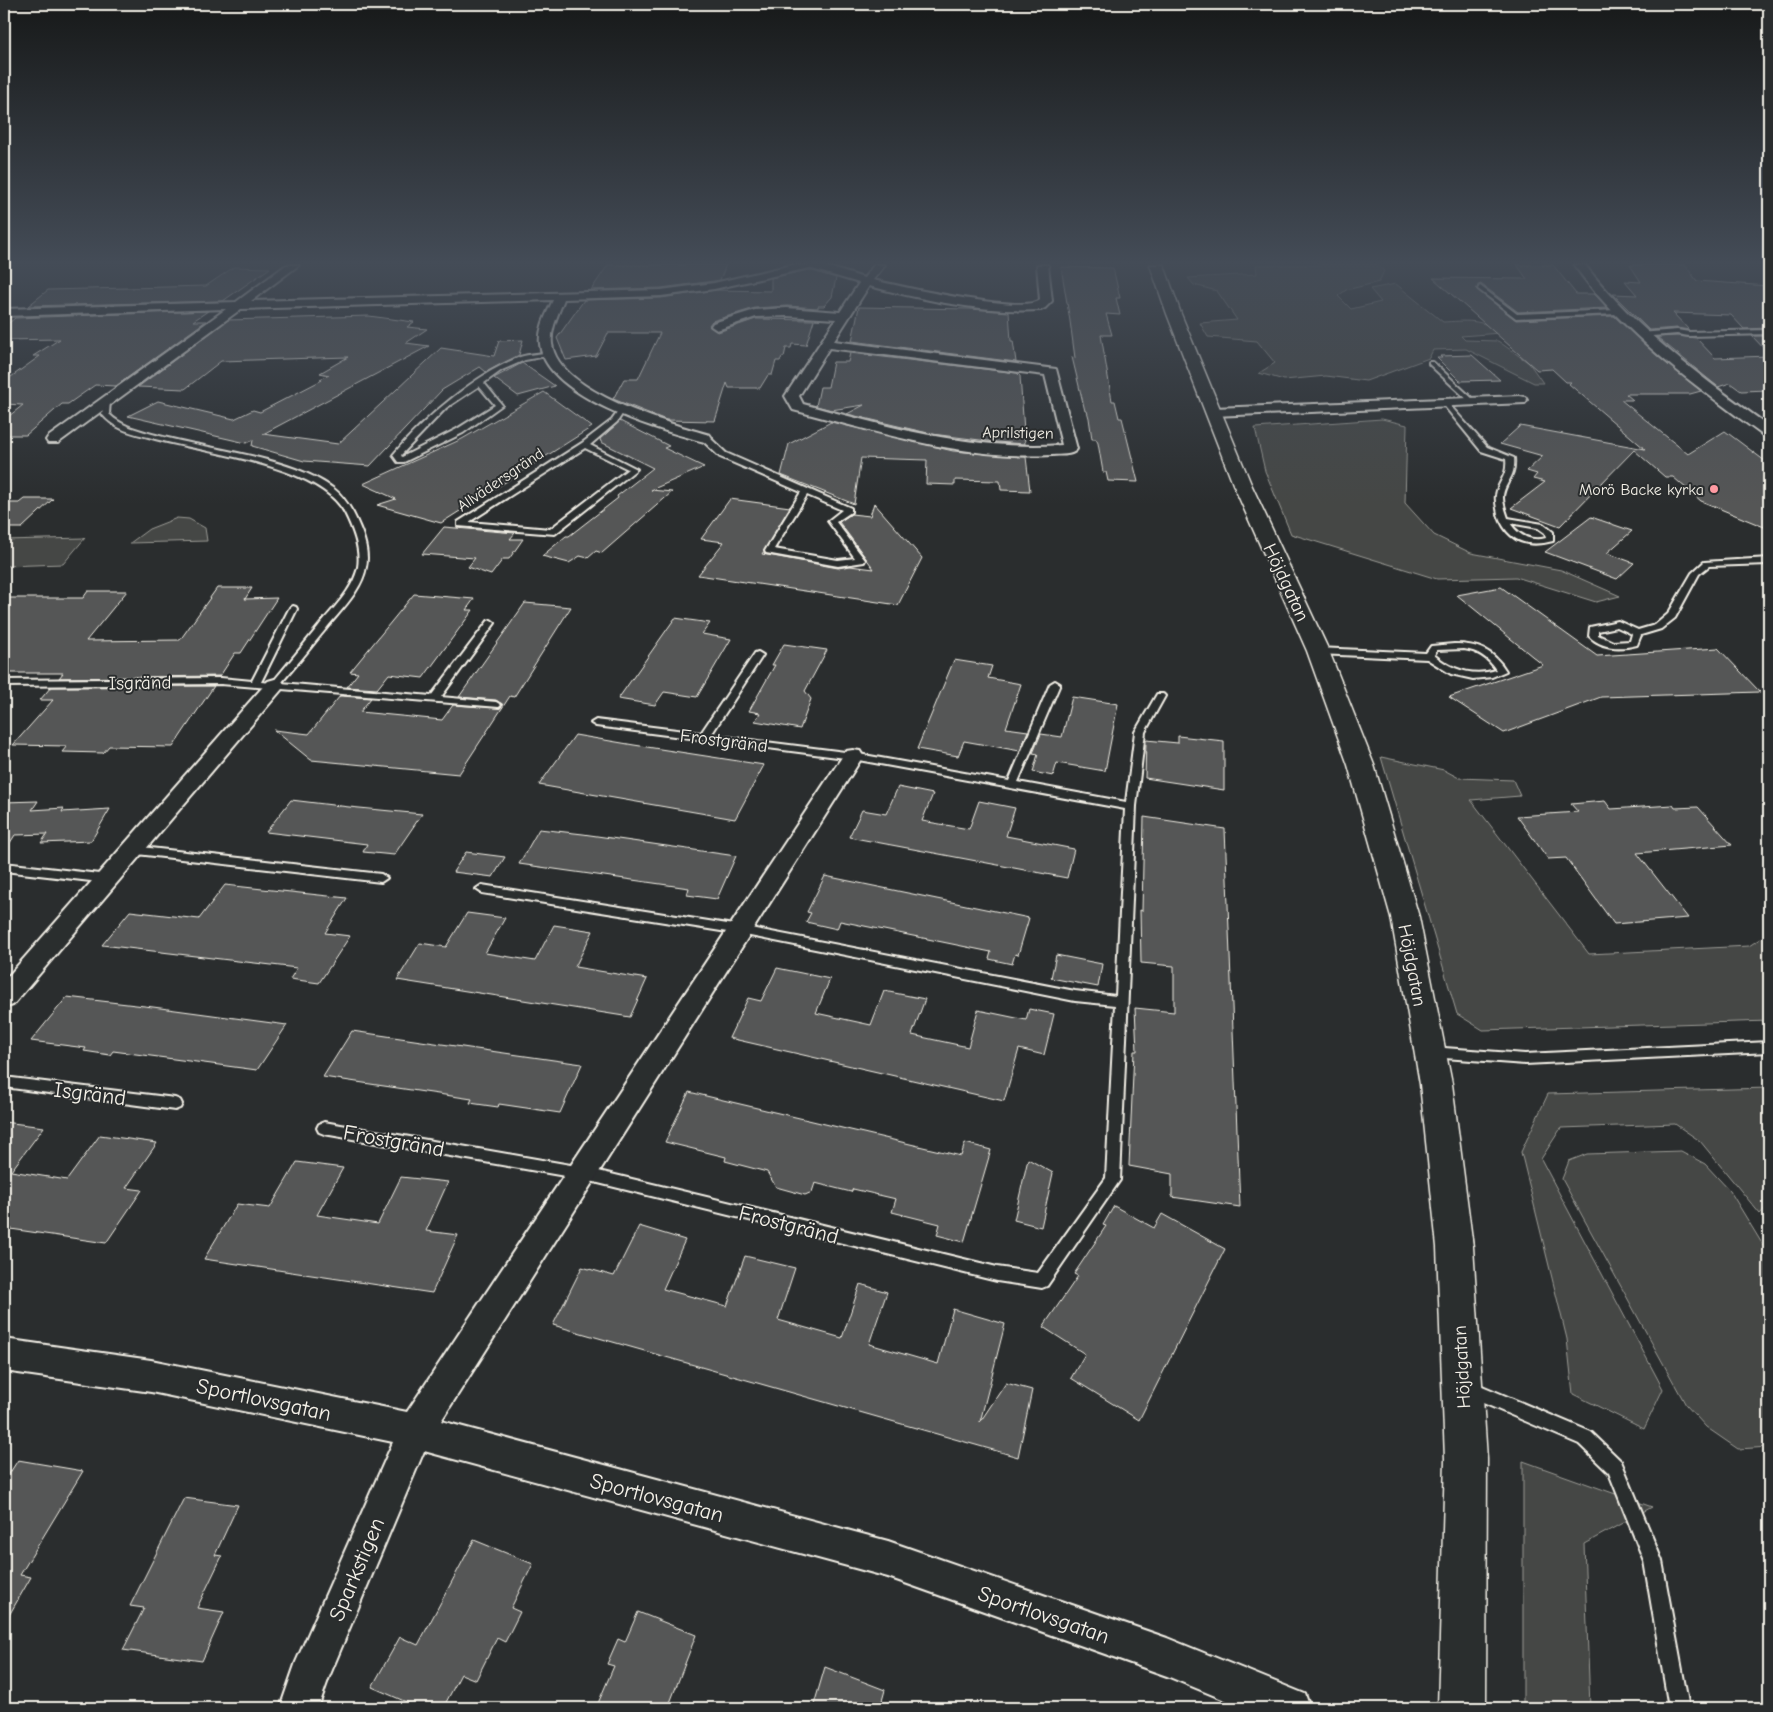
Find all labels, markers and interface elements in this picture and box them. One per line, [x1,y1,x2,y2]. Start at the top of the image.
street label: Aprilstigen [982,423,1054,443]
street label: Allvädersgränd [454,444,547,515]
place label: Morö Backe kyrka [1579,481,1704,499]
marker: Morö Backe kyrka [1708,483,1720,495]
street label: Höjdgatan [1259,540,1314,625]
street label: Isgränd [108,671,172,695]
street label: Frostgränd [679,725,769,757]
street label: Höjdgatan [1393,922,1431,1008]
street label: Isgränd [52,1077,128,1111]
street label: Frostgränd [341,1119,446,1163]
street label: Frostgränd [736,1200,842,1250]
street label: Höjdgatan [1449,1325,1475,1409]
street label: Sportlovsgatan [194,1373,334,1427]
street label: Sportlovsgatan [587,1468,726,1528]
street label: Sparkstigen [323,1514,390,1625]
street label: Sportlovsgatan [975,1580,1113,1650]

